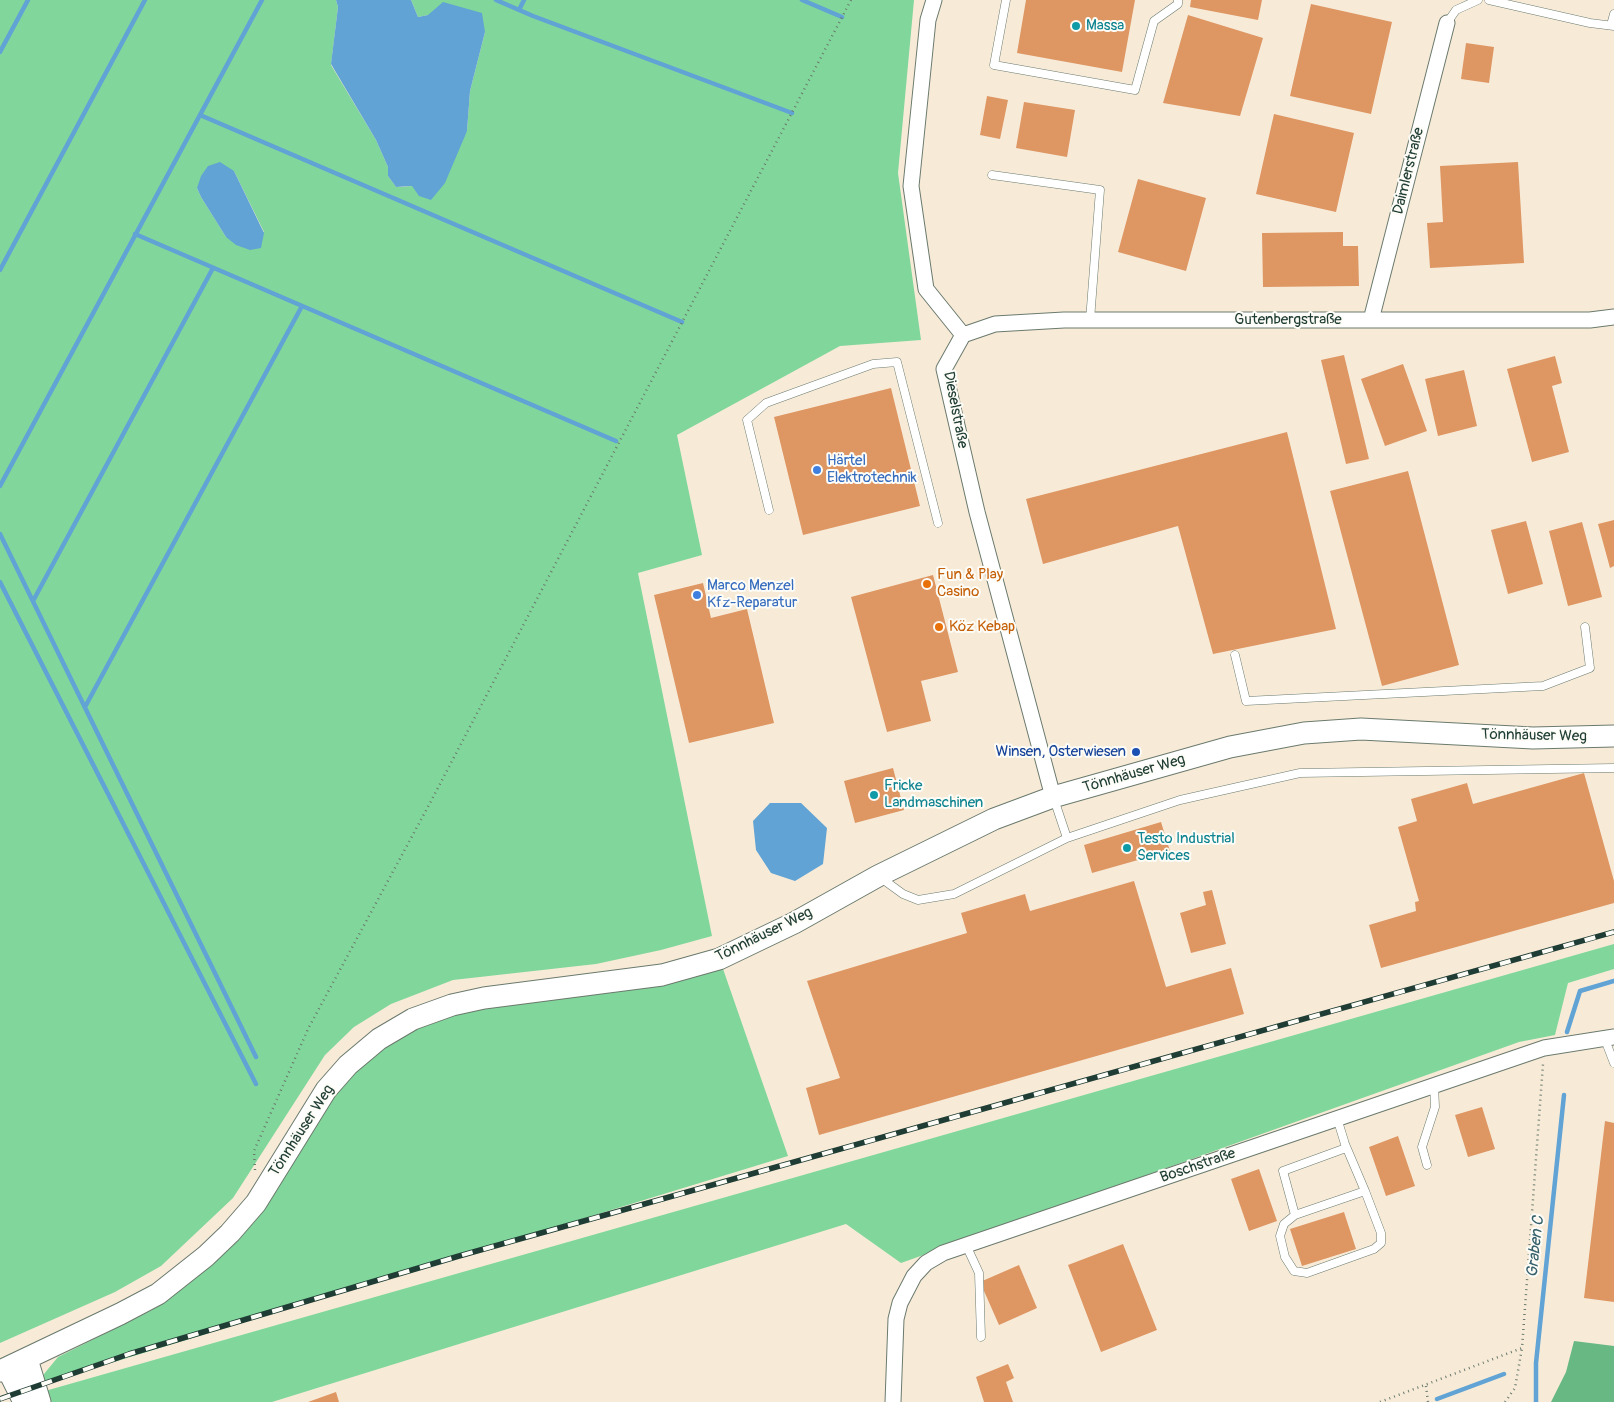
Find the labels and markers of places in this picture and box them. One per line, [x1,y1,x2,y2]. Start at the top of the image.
place label: Massa [1086,17,1124,35]
marker: Massa [1070,20,1082,32]
place label: Härtel Elektrotechnik [827,452,917,487]
marker: Härtel Elektrotechnik [811,464,823,476]
place label: Fun & Play Casino [937,566,1003,601]
place label: Marco Menzel Kfz-Reparatur [707,577,797,612]
marker: Fun & Play Casino [921,578,933,590]
marker: Marco Menzel Kfz-Reparatur [691,589,703,601]
place label: Köz Kebap [949,618,1015,636]
marker: Köz Kebap [933,621,945,633]
place label: Winsen, Osterwiesen [996,743,1126,761]
marker: Winsen, Osterwiesen [1130,746,1142,758]
place label: Fricke Landmaschinen [884,777,983,812]
marker: Fricke Landmaschinen [868,789,880,801]
place label: Testo Industrial Services [1137,830,1235,865]
marker: Testo Industrial Services [1121,842,1133,854]

